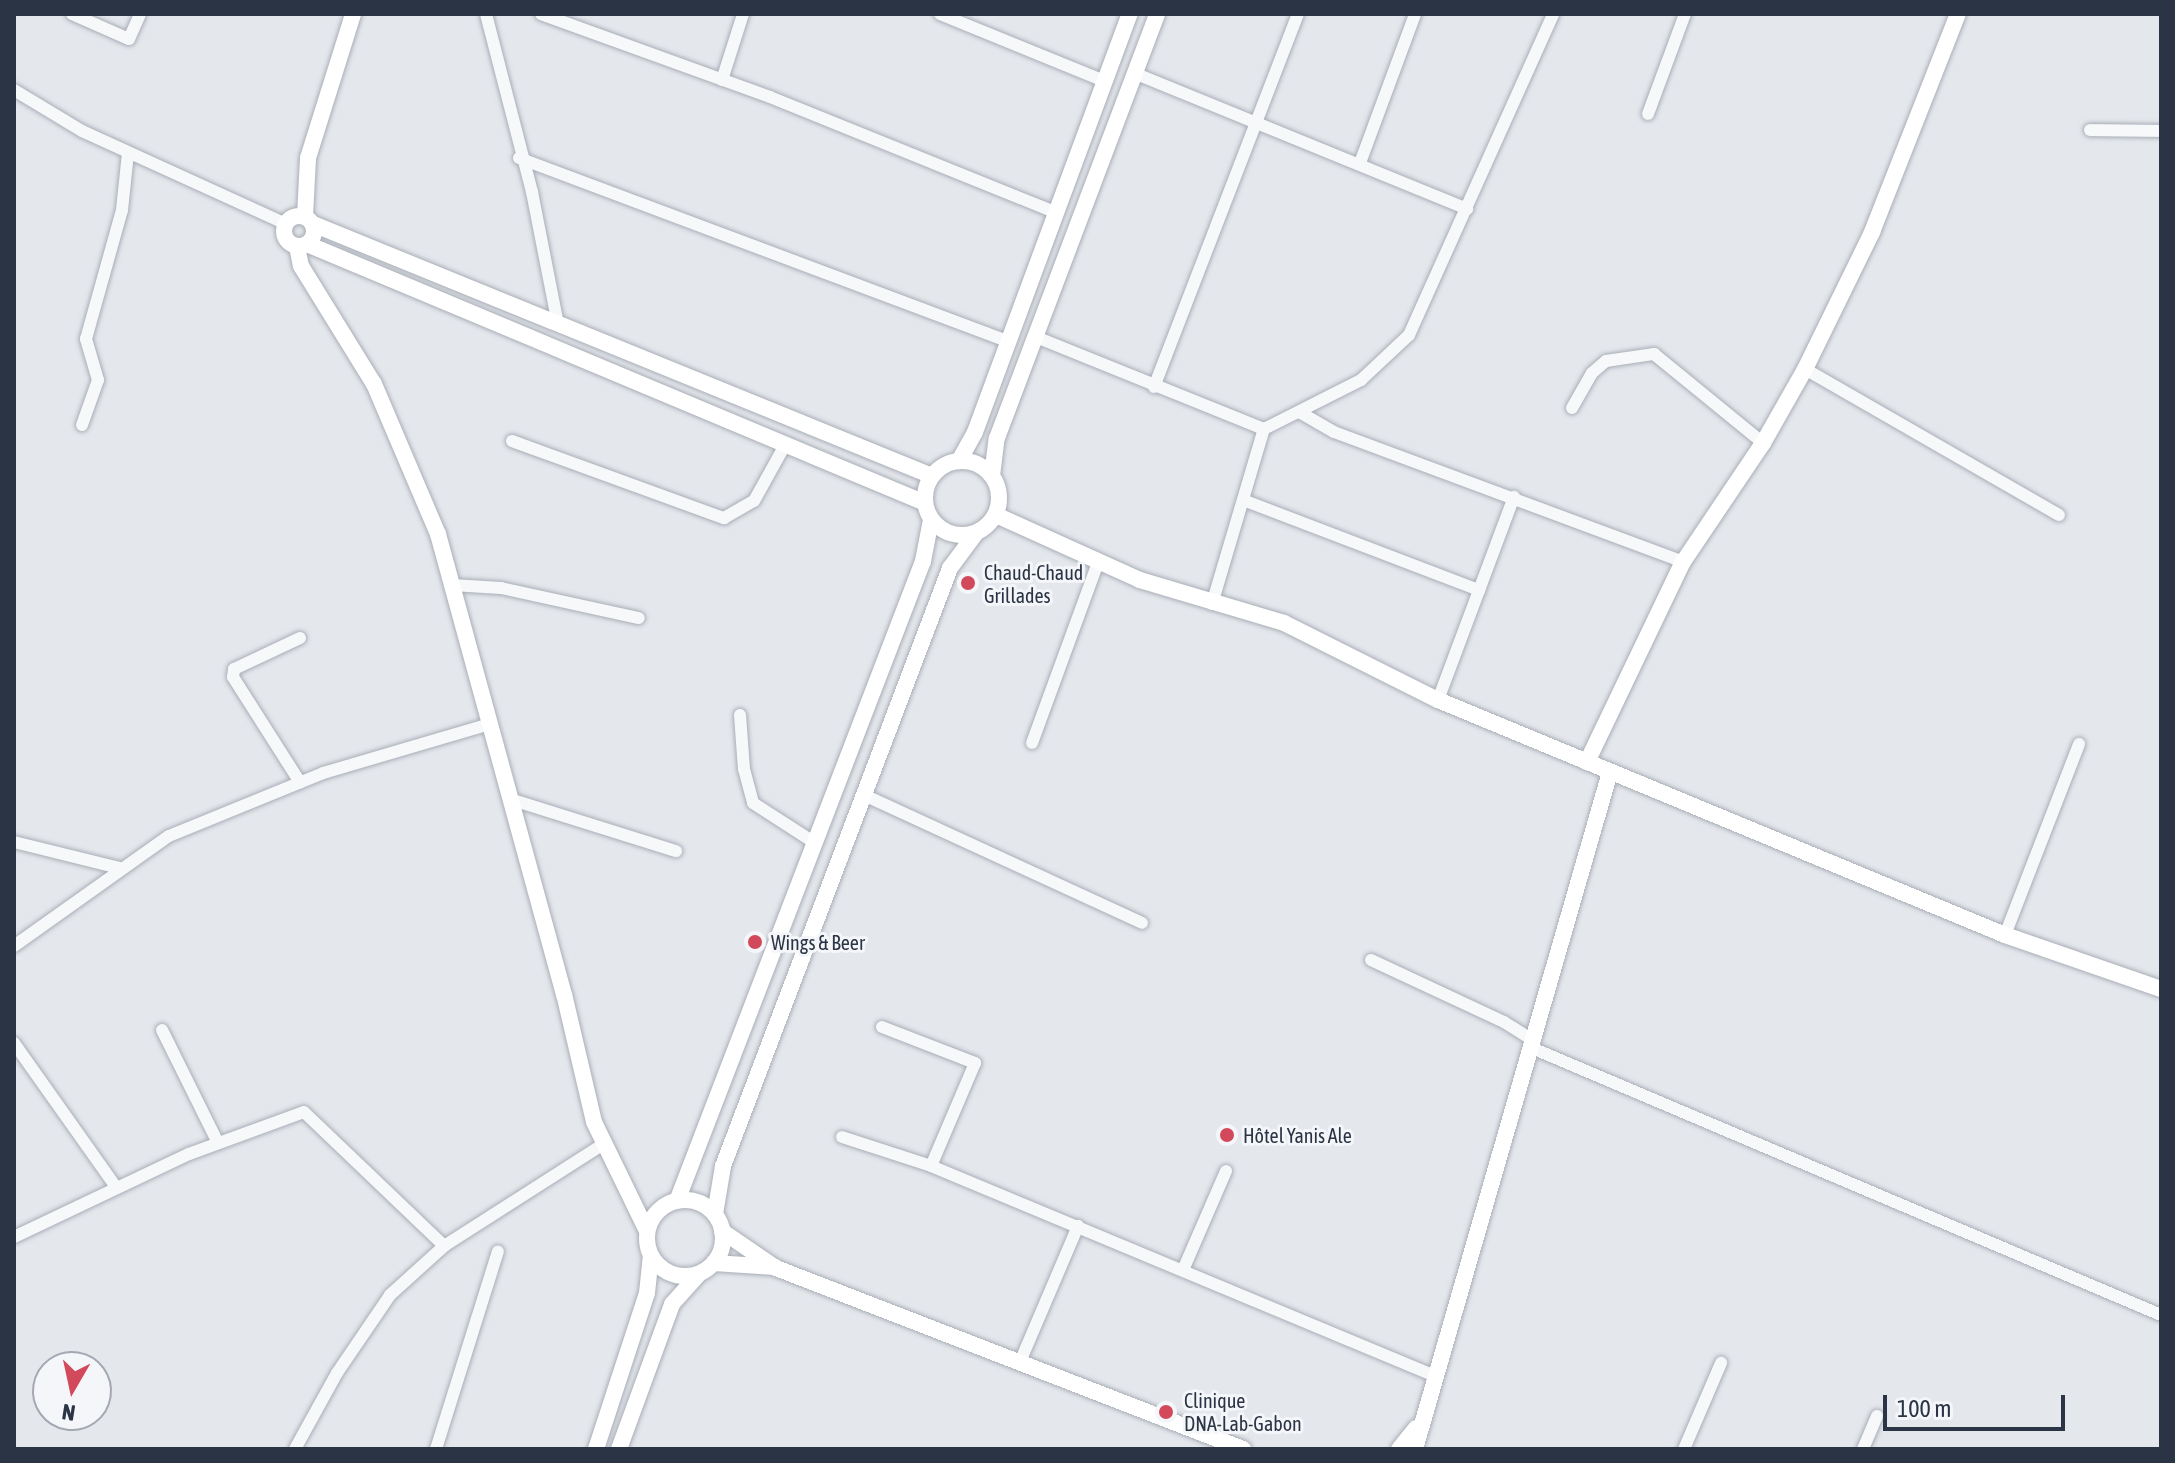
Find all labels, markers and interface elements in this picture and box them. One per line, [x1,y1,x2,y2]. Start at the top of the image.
place label: Chaud-Chaud Grillades [984,560,1083,607]
marker: Chaud-Chaud Grillades [959,574,977,592]
place label: Wings & Beer [771,930,865,954]
marker: Wings & Beer [746,933,764,951]
place label: Hôtel Yanis Ale [1243,1123,1352,1147]
marker: Hôtel Yanis Ale [1218,1126,1236,1144]
north arrow [32,1351,112,1431]
scale bar [1887,1379,2069,1429]
place label: Clinique DNA-Lab-Gabon [1184,1388,1302,1435]
text: 100 m [1897,1395,1951,1422]
text: N [60,1399,77,1427]
marker: Clinique DNA-Lab-Gabon [1155,1401,1177,1423]

